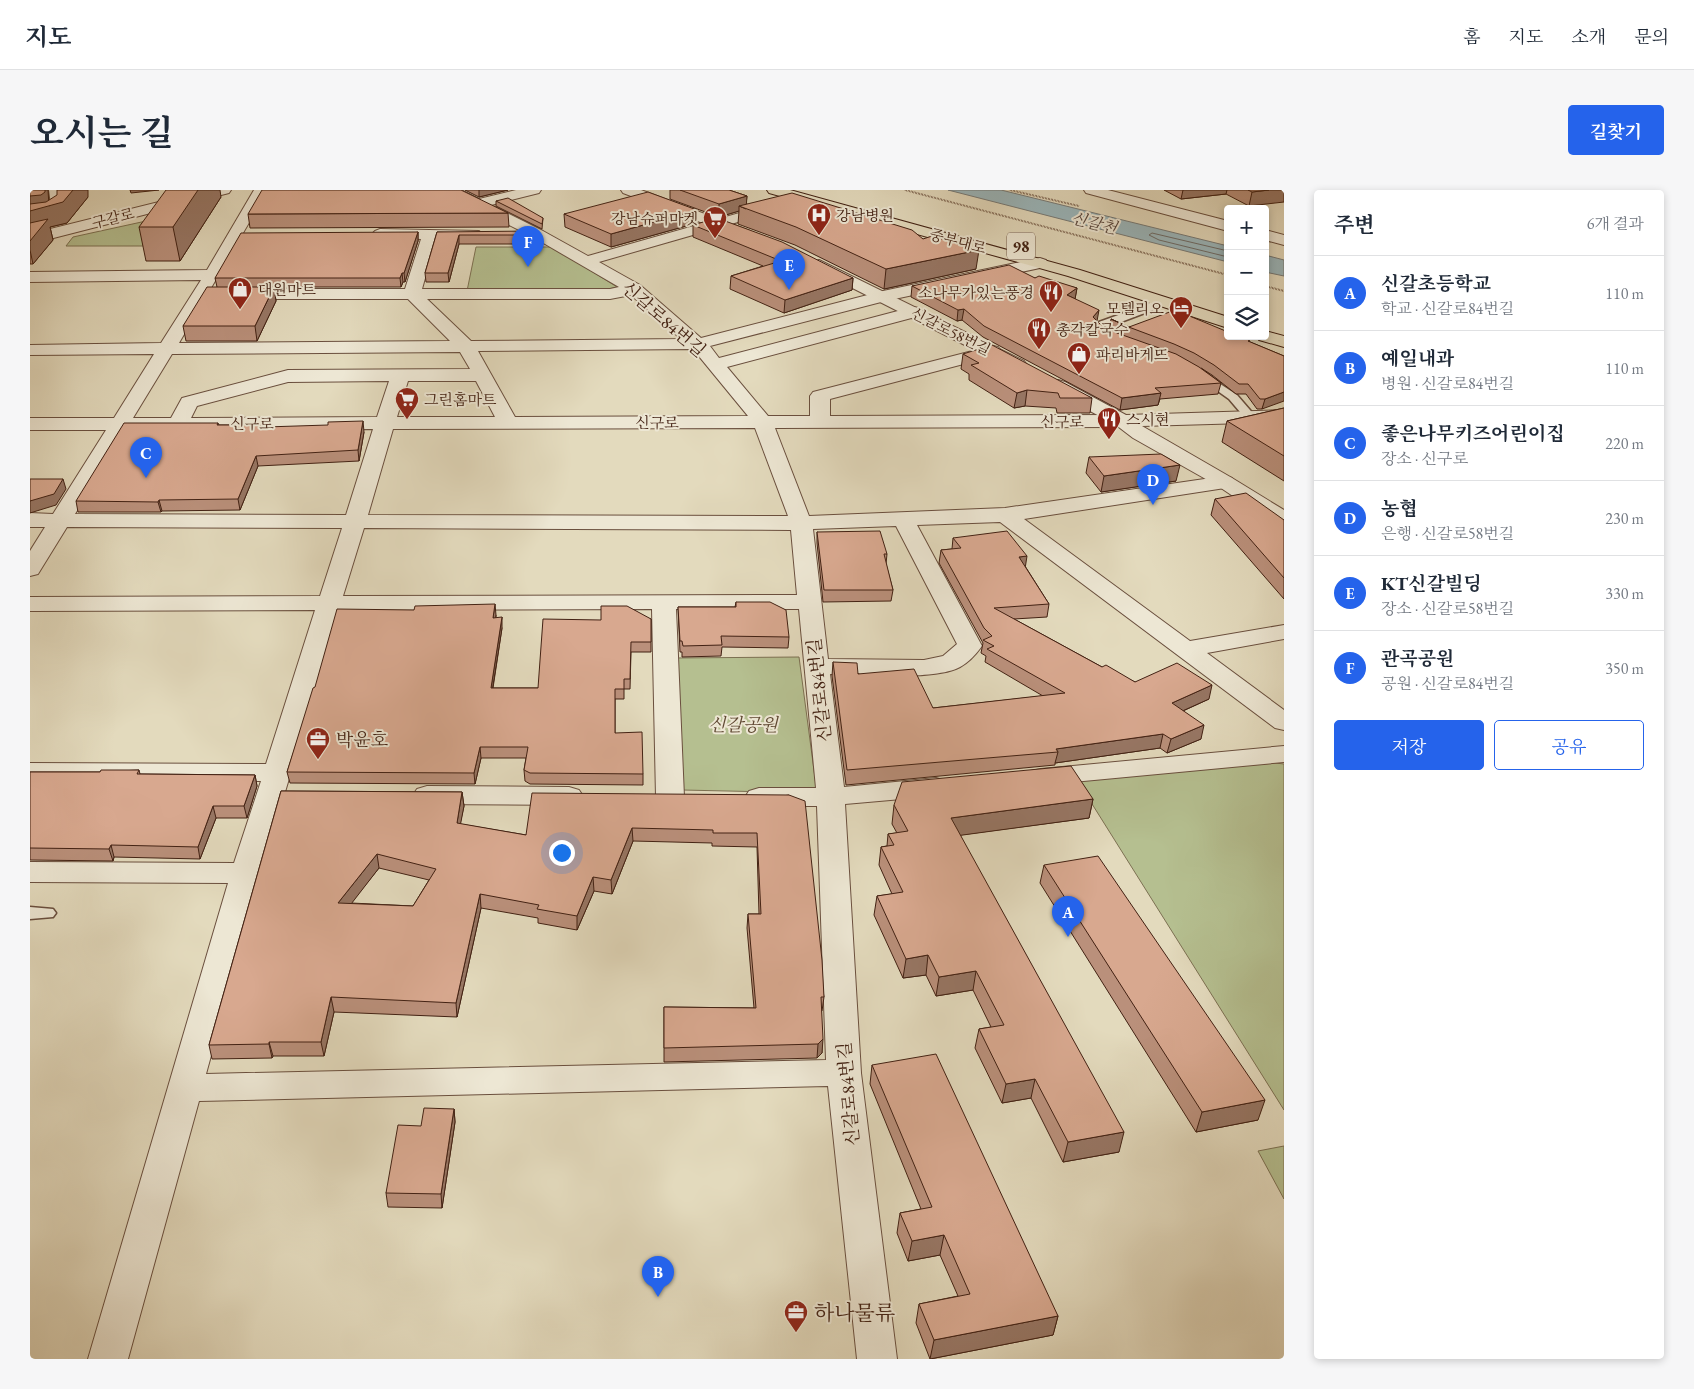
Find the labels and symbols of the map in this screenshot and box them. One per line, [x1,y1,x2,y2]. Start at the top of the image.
hospital icon: 강남병원 [806,202,832,236]
street label: 구갈로 [90,203,137,232]
supermarket icon: 강남슈퍼마켓 [702,205,728,239]
place label: 강남병원 [836,206,894,225]
water label: 신갈천 [1069,207,1121,239]
place label: 강남슈퍼마켓 [611,209,698,228]
street label: 중부대로 [928,224,989,258]
pin: F [512,226,544,267]
road number: 98 [1007,232,1035,260]
pin: E [773,249,805,290]
shop icon: 대원마트 [227,276,253,310]
street label: 신갈로84번길 [617,276,711,362]
restaurant icon: 소나무가있는풍경 [1038,279,1064,313]
place label: 대원마트 [258,280,316,299]
place label: 소나무가있는풍경 [918,283,1034,302]
hotel icon: 모텔리오 [1168,295,1194,329]
place label: 모텔리오 [1106,299,1165,318]
street label: 신갈로58번길 [908,303,994,359]
restaurant icon: 총각칼국수 [1026,316,1052,350]
place label: 총각칼국수 [1056,320,1129,339]
shop icon: 파리바게뜨 [1066,341,1092,375]
place label: 파리바게뜨 [1096,345,1168,364]
supermarket icon: 그린홈마트 [394,386,420,420]
place label: 그린홈마트 [424,390,497,409]
restaurant icon: 스시현 [1096,406,1122,440]
place label: 스시현 [1126,410,1169,429]
street label: 신구로 [1040,412,1084,431]
street label: 신구로 [635,413,679,432]
street label: 신구로 [230,414,274,433]
pin: C [130,437,162,478]
pin: D [1137,464,1169,505]
street label: 신갈로84번길 [802,637,836,743]
park label: 신갈공원 [708,713,779,736]
office icon: 박윤호 [305,726,331,760]
place label: 박윤호 [336,728,389,751]
your location [549,840,575,866]
pin: A [1052,896,1084,937]
street label: 신갈로84번길 [832,1041,864,1147]
pin: B [642,1256,674,1297]
office icon: 하나물류 [783,1299,809,1333]
place label: 하나물류 [814,1299,895,1326]

